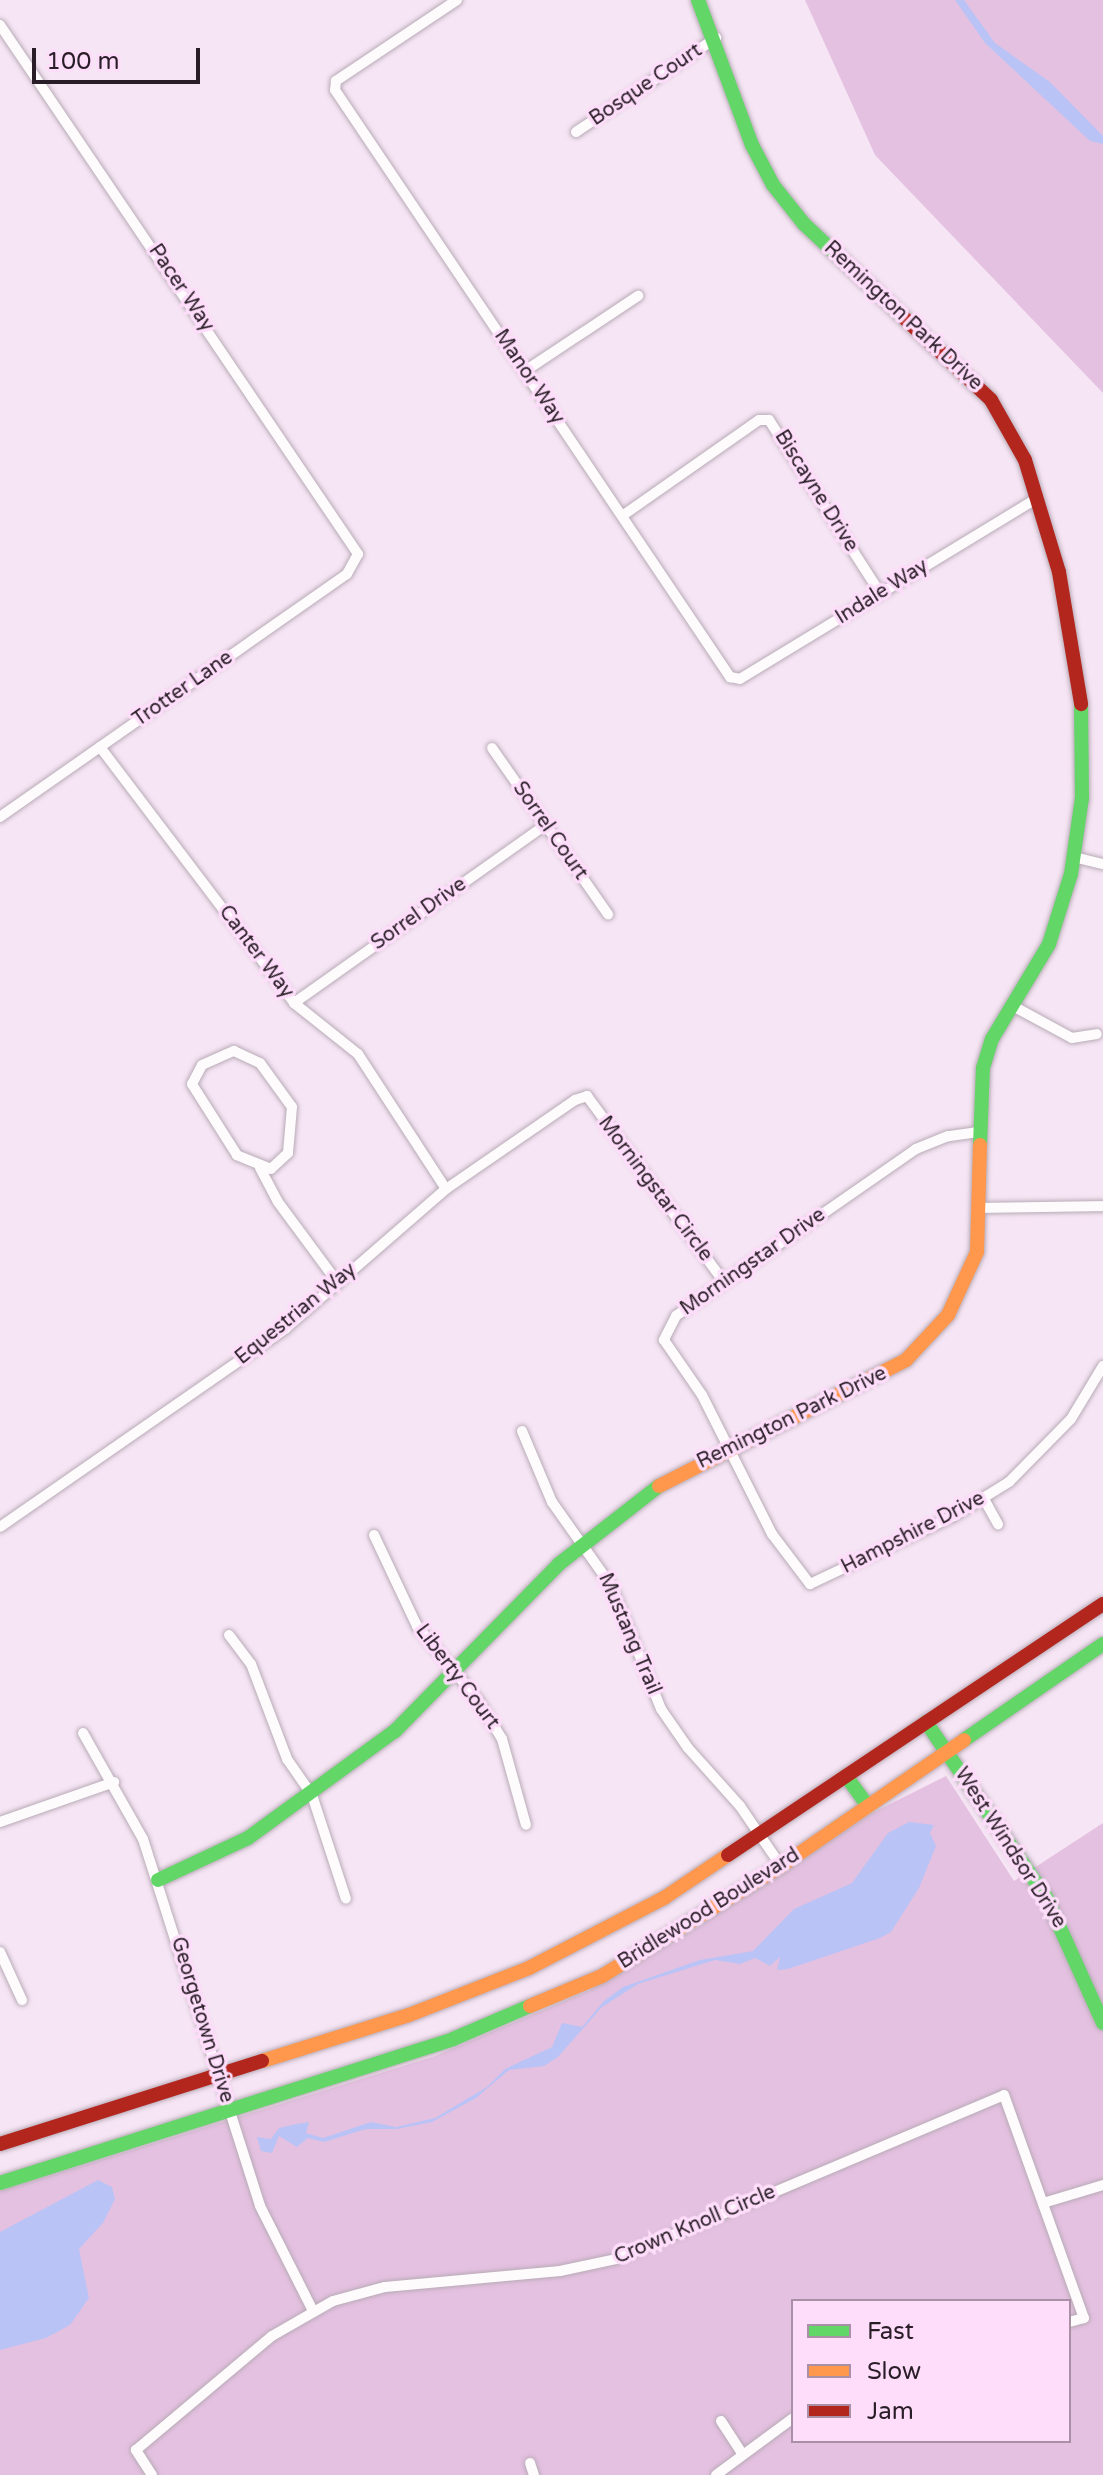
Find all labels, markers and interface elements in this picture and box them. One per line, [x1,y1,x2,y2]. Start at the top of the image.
scale bar [36,32,204,82]
street label: Bosque Court [585,39,707,131]
text: 100 m [46,47,120,76]
street label: Remington Park Drive [819,236,987,396]
street label: Pacer Way [143,240,219,336]
street label: Manor Way [489,325,569,429]
street label: Biscayne Drive [769,426,863,556]
street label: Indale Way [831,554,933,630]
street label: Trotter Lane [129,646,237,732]
street label: Sorrel Court [507,777,593,885]
street label: Sorrel Drive [367,873,471,955]
street label: Canter Way [213,901,299,1003]
street label: Morningstar Circle [593,1112,717,1266]
street label: Morningstar Drive [676,1203,830,1321]
street label: Equestrian Way [231,1258,361,1370]
street label: Remington Park Drive [693,1362,891,1474]
street label: Hampshire Drive [838,1487,988,1579]
street label: Mustang Trail [593,1570,665,1698]
street label: Liberty Court [410,1620,504,1734]
street label: West Windsor Drive [949,1763,1071,1933]
street label: Bridlewood Boulevard [614,1843,804,1975]
street label: Georgetown Drive [165,1934,239,2106]
street label: Crown Knoll Circle [611,2180,779,2270]
legend [791,2299,1071,2443]
text: Fast [867,2317,914,2346]
text: Slow [867,2357,921,2386]
text: Jam [867,2397,914,2426]

